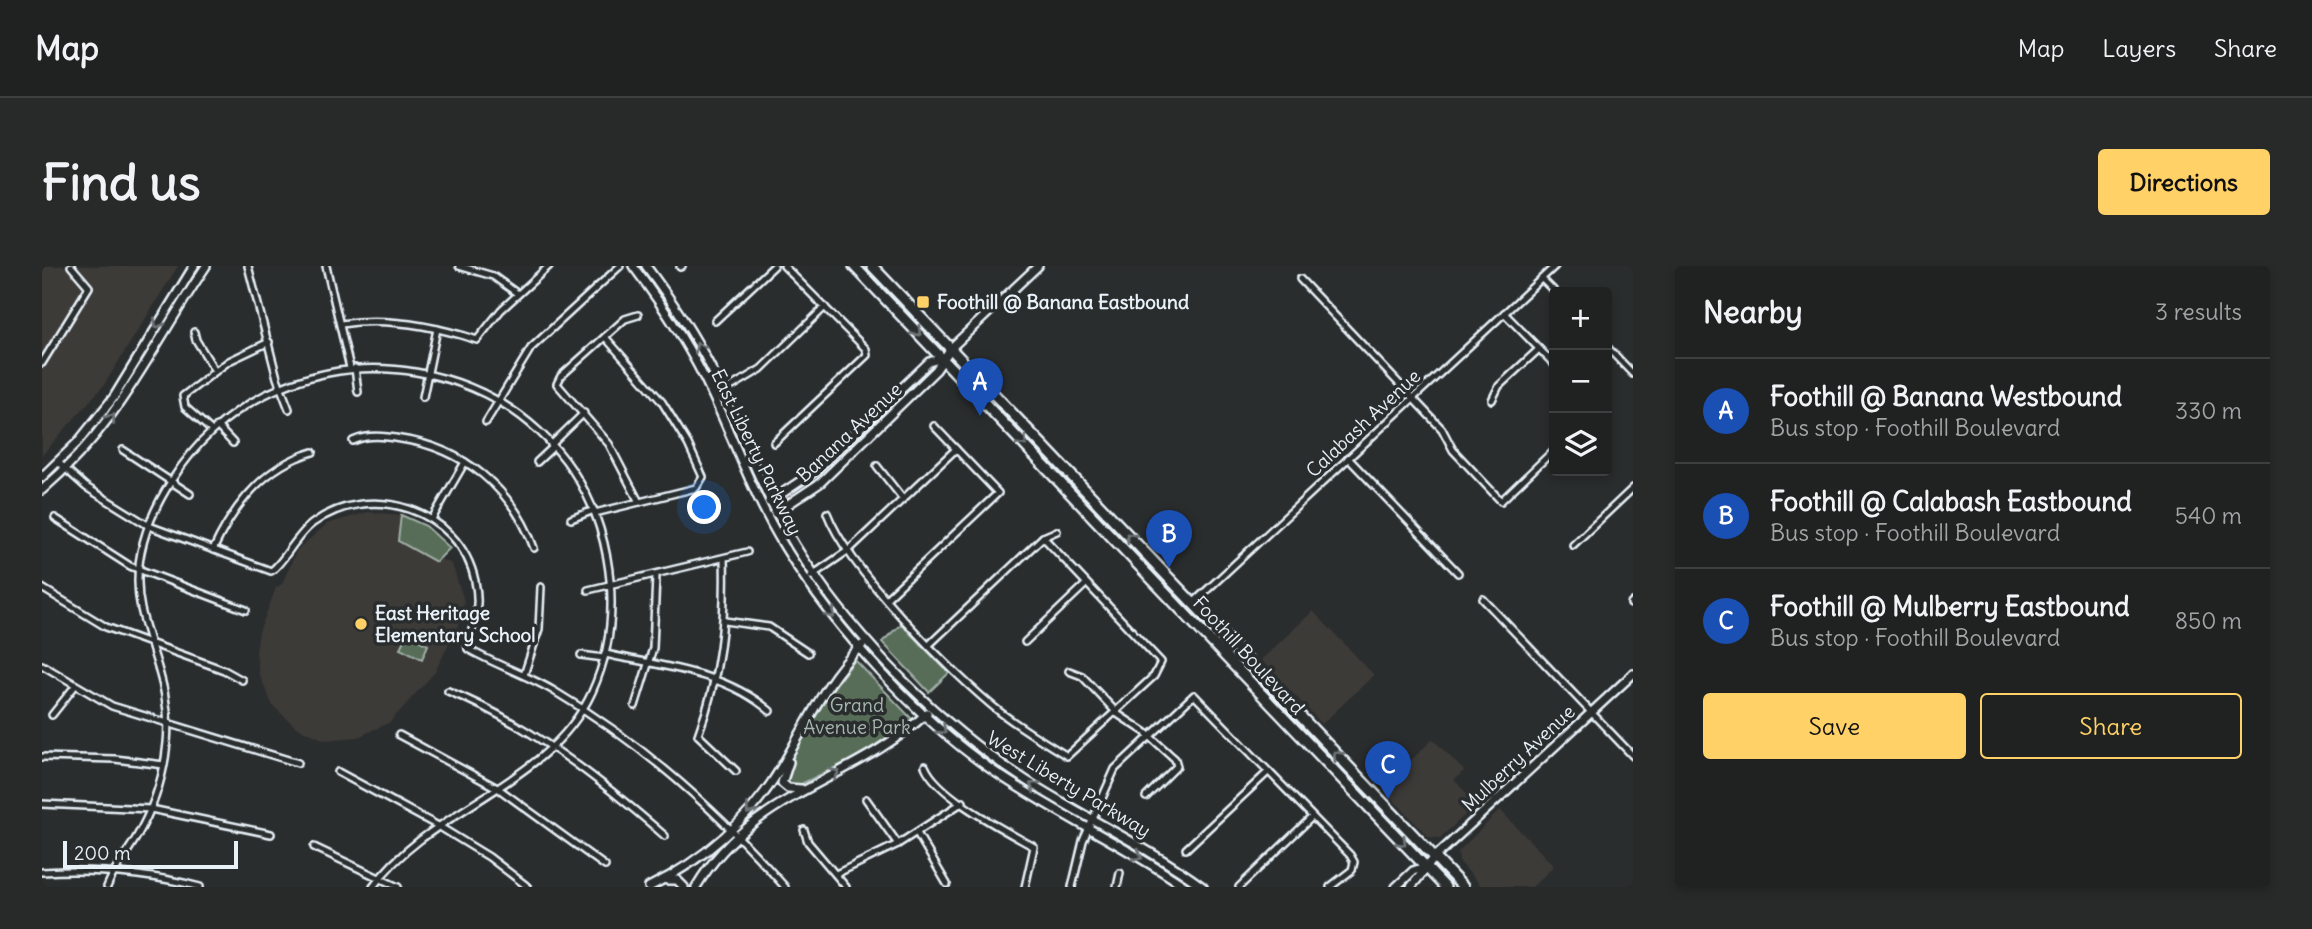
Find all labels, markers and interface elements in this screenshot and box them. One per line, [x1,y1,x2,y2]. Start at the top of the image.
text: Map [35,27,99,69]
text: Map [2018,33,2064,63]
text: Layers [2102,33,2176,63]
text: Share [2214,33,2277,63]
button: Directions [2098,149,2270,215]
text: Find us [42,152,200,213]
map controls [1549,287,1612,476]
button: + [1549,287,1612,350]
place label: Foothill @ Banana Eastbound [937,290,1189,314]
text: Nearby [1703,293,1803,331]
marker: Foothill @ Banana Eastbound [915,294,931,310]
text: 3 results [2155,297,2242,326]
one-way arrow [153,317,166,329]
one-way arrow [909,324,922,337]
one-way arrow [694,342,708,355]
button: − [1549,350,1612,413]
pin: A [957,358,1003,416]
street label: Calabash Avenue [1301,364,1425,482]
street label: East Liberty Parkway [706,365,808,539]
street label: Banana Avenue [791,377,907,487]
text: Foothill @ Banana Westbound [1770,380,2122,413]
text: A [1719,396,1733,425]
text: 330 m [2175,396,2242,425]
one-way arrow [102,413,115,426]
button: layers [1549,413,1612,476]
text: Bus stop · Foothill Boulevard [1770,413,2060,442]
one-way arrow [1014,434,1027,447]
text: Foothill @ Calabash Eastbound [1770,485,2132,518]
your location [687,490,721,524]
text: B [1718,501,1734,530]
text: 540 m [2175,501,2242,530]
pin: B [1146,510,1192,568]
text: Bus stop · Foothill Boulevard [1770,518,2060,547]
one-way arrow [1125,532,1138,545]
text: Foothill @ Mulberry Eastbound [1770,590,2130,623]
street label: Foothill Boulevard [1188,591,1310,719]
place label: East Heritage Elementary School [375,601,536,647]
text: C [1718,606,1734,635]
text: 850 m [2175,606,2242,635]
one-way arrow [823,607,836,619]
marker: East Heritage Elementary School [353,616,369,632]
text: Bus stop · Foothill Boulevard [1770,623,2060,652]
park label: Grand Avenue Park [803,693,911,739]
button: Save [1703,693,1966,759]
button: Share [1980,693,2242,759]
street label: Mulberry Avenue [1456,699,1580,817]
one-way arrow [934,722,947,735]
street label: West Liberty Parkway [983,726,1155,842]
pin: C [1365,741,1411,799]
one-way arrow [1333,750,1346,763]
one-way arrow [828,767,840,781]
one-way arrow [1029,781,1042,794]
one-way arrow [746,801,758,814]
one-way arrow [1394,834,1406,847]
scale bar [63,838,238,870]
text: 200 m [74,841,131,865]
one-way arrow [1131,848,1144,861]

